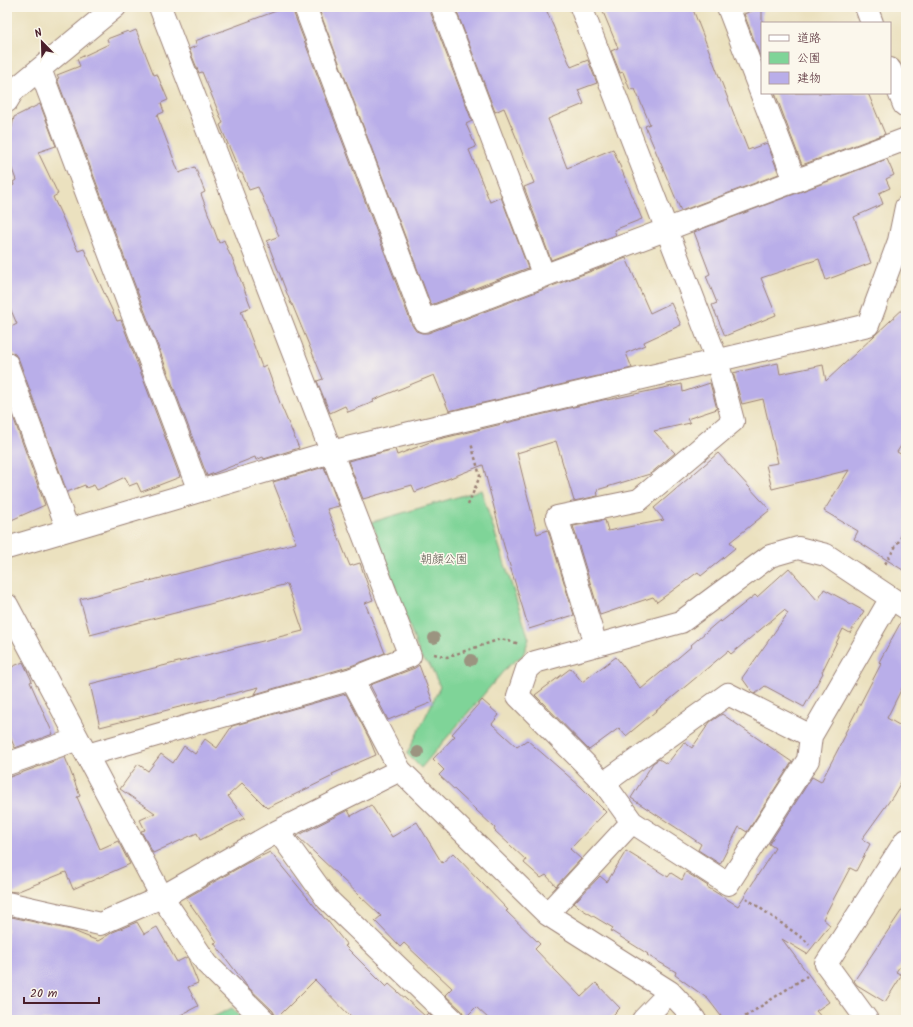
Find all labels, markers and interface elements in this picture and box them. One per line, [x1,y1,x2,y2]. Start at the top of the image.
north arrow [22,22,62,62]
legend [761,22,891,94]
text: N [32,24,45,43]
text: 道路 [797,29,821,48]
text: 公園 [797,49,821,68]
text: 建物 [797,69,821,88]
park label: 朝顔公園 [420,550,468,569]
scale bar [24,979,99,1005]
text: 20 m [30,984,58,1003]

